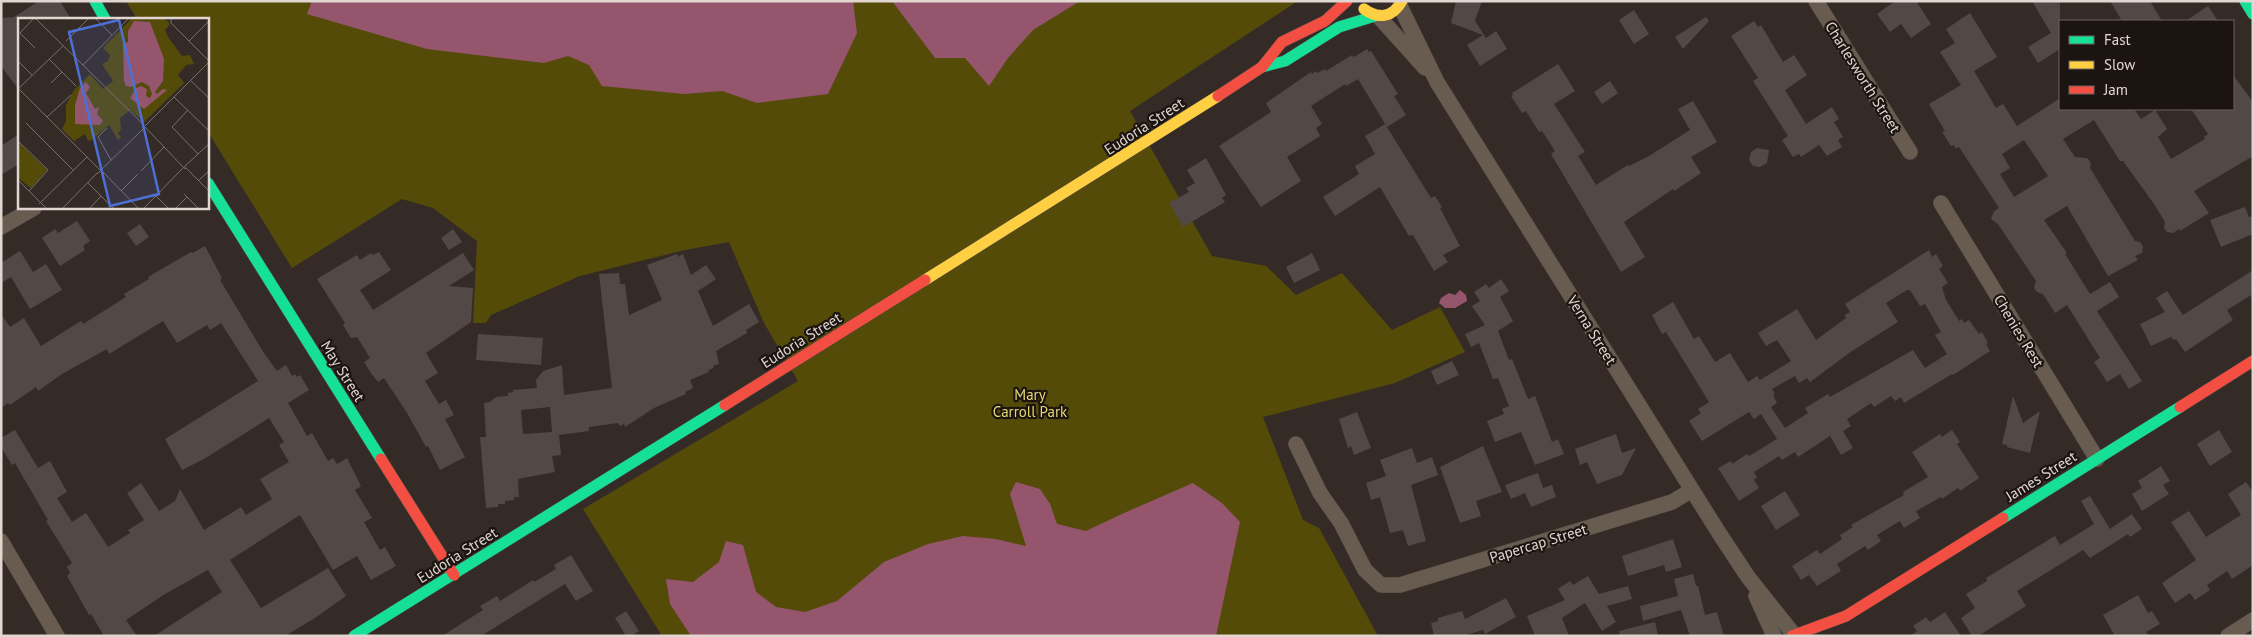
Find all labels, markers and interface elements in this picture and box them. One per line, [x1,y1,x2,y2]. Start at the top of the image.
inset map [18,18,209,209]
street label: Charlesworth Street [1821,18,1905,136]
legend [2059,20,2234,110]
text: Fast [2104,30,2131,49]
text: Slow [2104,55,2135,74]
text: Jam [2103,80,2128,99]
street label: Eudoria Street [1101,93,1187,159]
street label: Verna Street [1563,291,1621,368]
street label: Chenies Rest [1990,291,2048,371]
street label: Eudoria Street [757,308,845,372]
street label: May Street [317,337,369,405]
park label: Mary Carroll Park [993,385,1068,421]
street label: James Street [2001,447,2080,506]
street label: Papercap Street [1487,519,1589,567]
street label: Eudoria Street [413,523,501,587]

